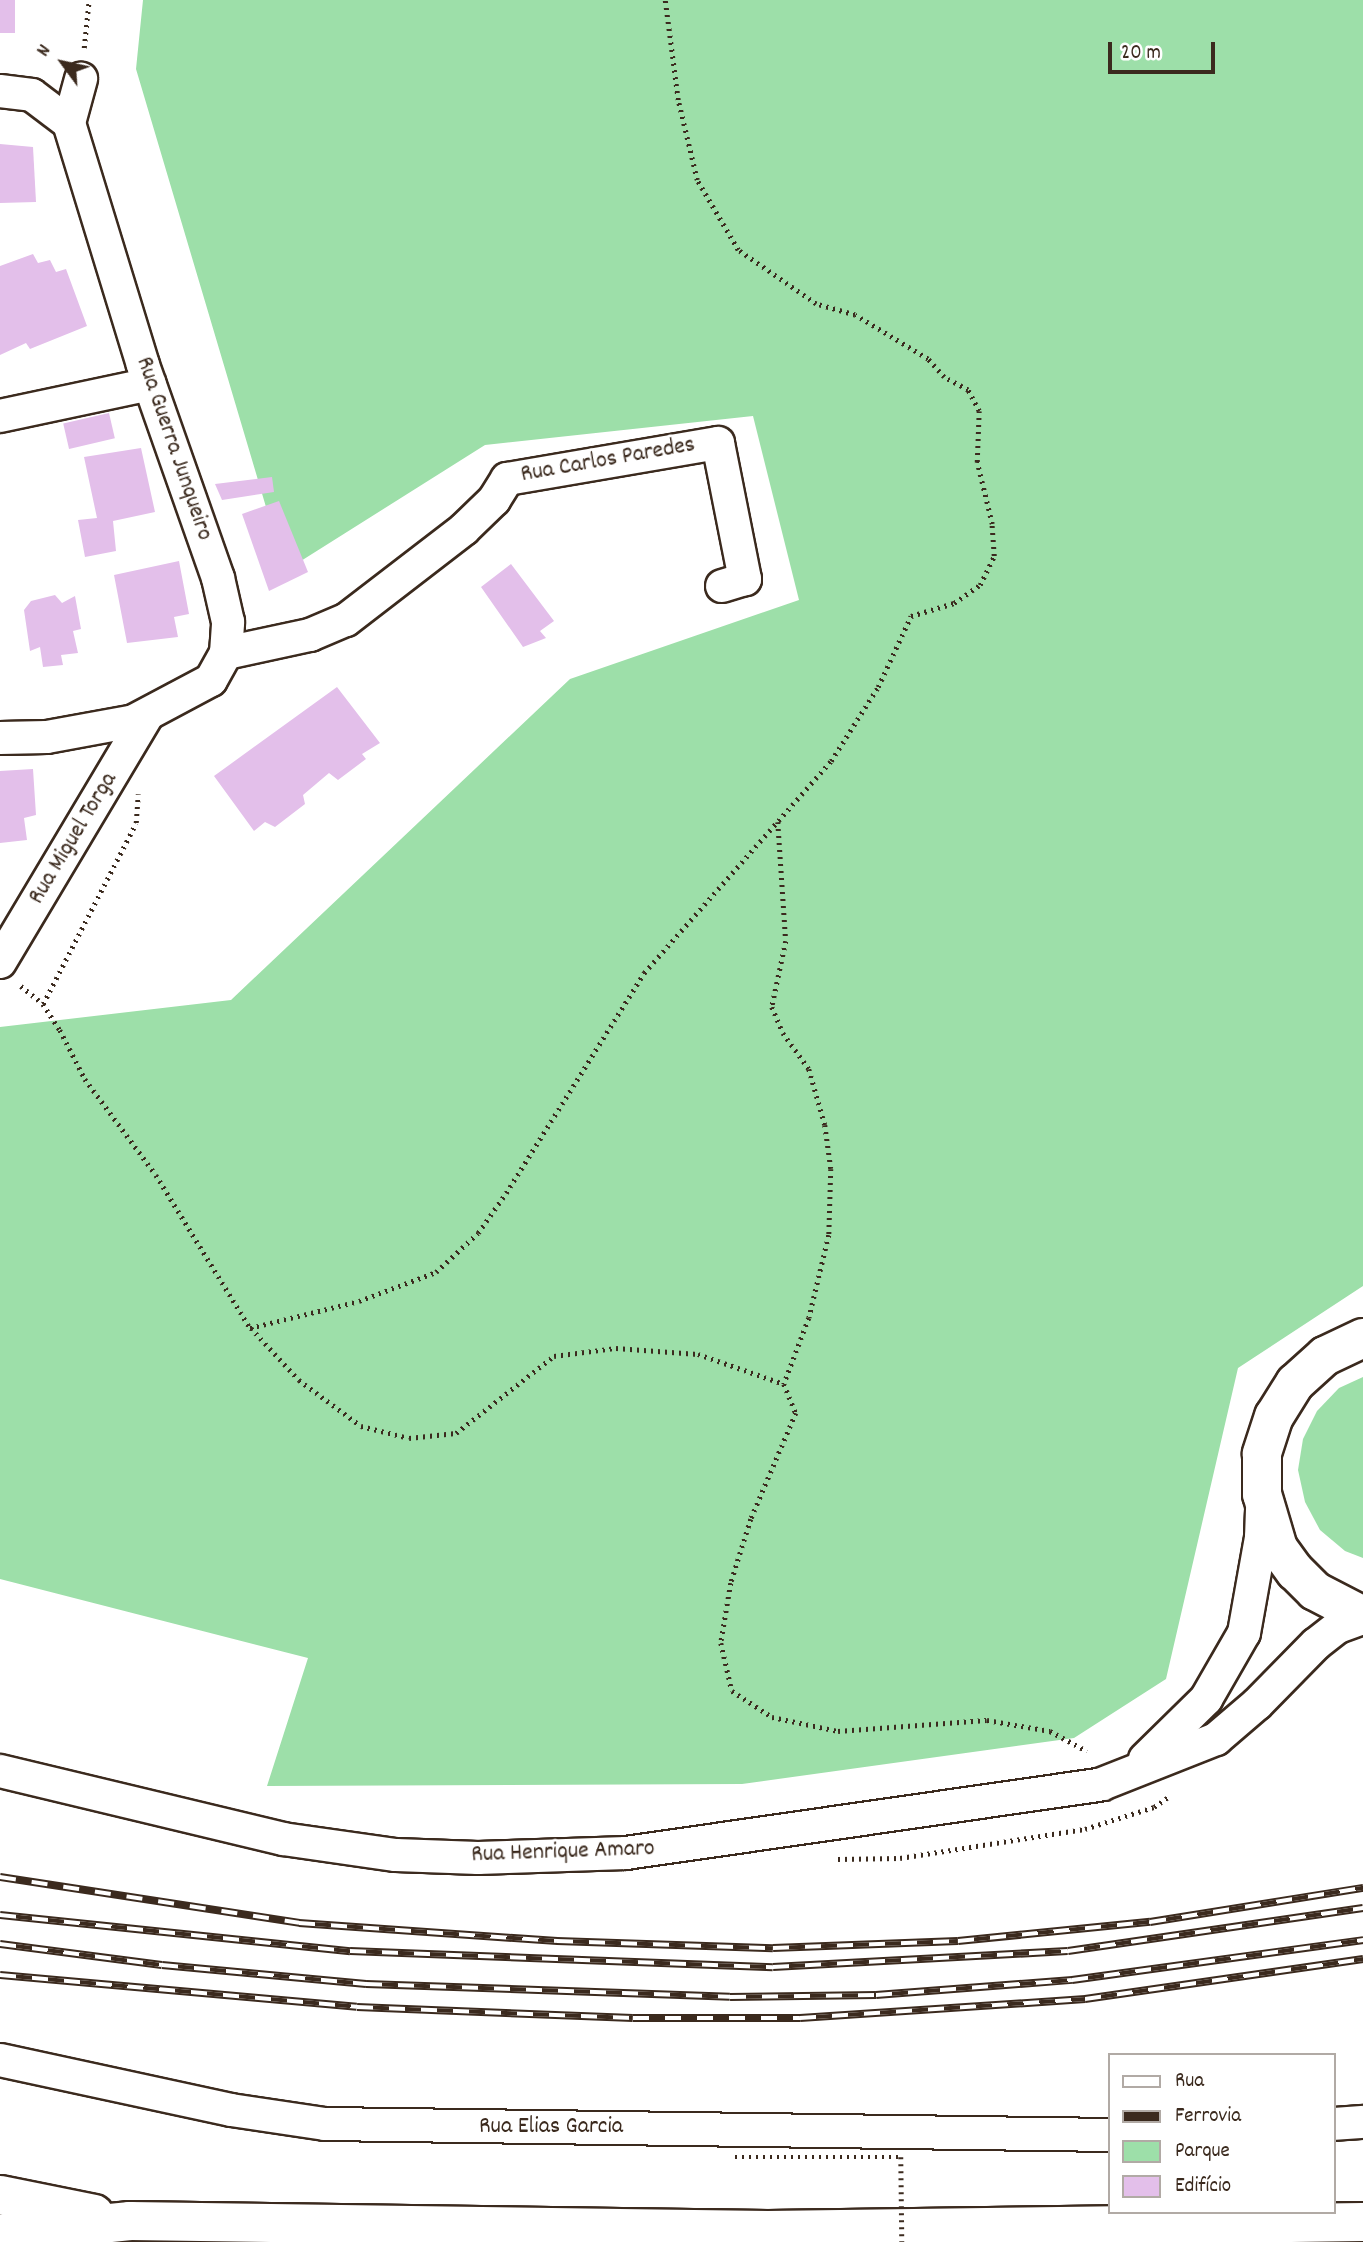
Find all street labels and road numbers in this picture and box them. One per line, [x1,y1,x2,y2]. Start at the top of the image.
street label: Rua Guerra Junqueiro [128,353,218,545]
street label: Rua Carlos Paredes [519,432,697,490]
street label: Rua Miguel Torga [23,768,125,910]
street label: Rua Henrique Amaro [471,1835,655,1871]
street label: Rua Elias Garcia [479,2114,623,2142]

